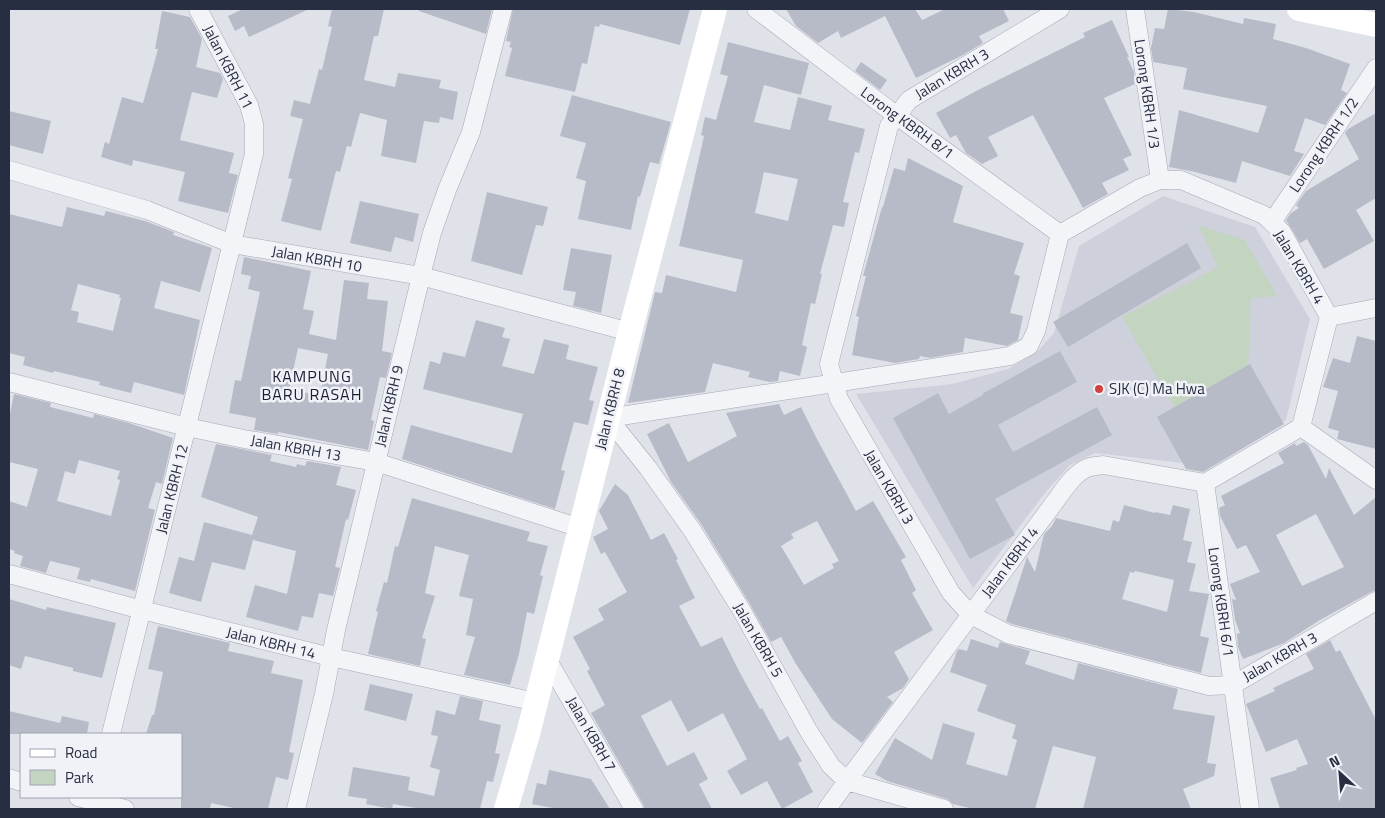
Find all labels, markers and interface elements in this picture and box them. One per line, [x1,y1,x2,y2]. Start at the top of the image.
street label: Jalan KBRH 11 [197,21,259,113]
street label: Lorong KBRH 1/3 [1128,38,1167,150]
street label: Jalan KBRH 3 [910,42,993,105]
street label: Lorong KBRH 8/1 [856,81,959,164]
street label: Lorong KBRH 1/2 [1283,92,1364,197]
street label: Jalan KBRH 4 [1268,225,1331,308]
street label: Jalan KBRH 10 [270,239,364,278]
street label: Jalan KBRH 9 [368,363,409,449]
district label: KAMPUNG BARU RASAH [262,364,362,406]
street label: Jalan KBRH 8 [588,366,631,452]
place label: SJK (C) Ma Hwa [1109,377,1205,400]
marker: SJK (C) Ma Hwa [1093,383,1105,395]
street label: Jalan KBRH 13 [249,428,343,467]
street label: Jalan KBRH 12 [149,442,194,536]
street label: Jalan KBRH 3 [859,445,920,528]
street label: Jalan KBRH 4 [975,522,1044,602]
street label: Lorong KBRH 6/1 [1202,546,1241,658]
street label: Jalan KBRH 5 [728,598,789,681]
street label: Jalan KBRH 14 [224,620,318,665]
street label: Jalan KBRH 3 [1238,626,1321,687]
street label: Jalan KBRH 7 [561,692,622,775]
legend [20,733,182,798]
text: Road [65,741,97,764]
north arrow [1315,748,1365,798]
text: N [1325,749,1343,772]
text: Park [65,766,94,789]

